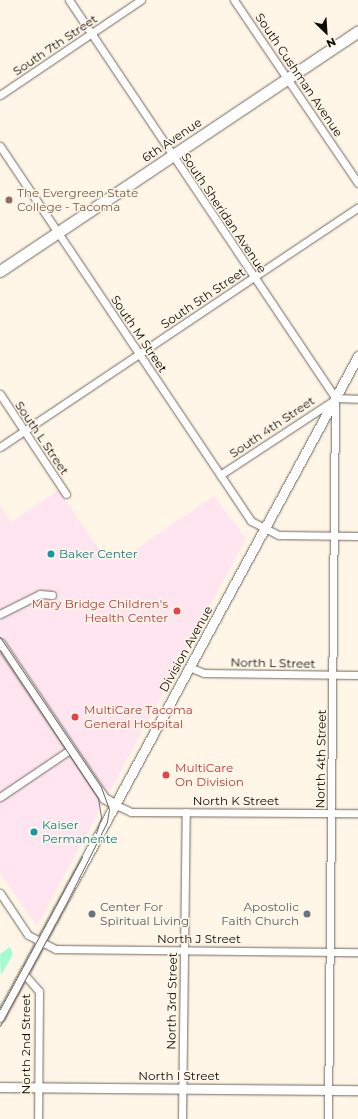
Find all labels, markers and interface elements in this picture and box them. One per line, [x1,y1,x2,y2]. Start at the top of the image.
street label: South Cushman Avenue [252,11,346,139]
street label: South 7th Street [10,12,100,78]
north arrow [306,12,346,52]
text: N [324,35,338,51]
street label: 6th Avenue [139,115,205,165]
street label: South Sheridan Avenue [178,150,270,276]
place label: The Evergreen State College - Tacoma [17,186,138,214]
marker: The Evergreen State College - Tacoma [4,195,14,205]
street label: South 5th Street [158,265,248,331]
street label: South M Street [108,293,170,375]
street label: South 4th Street [227,393,317,461]
street label: South L Street [12,398,72,478]
place label: Baker Center [59,547,138,561]
marker: Baker Center [46,549,56,559]
place label: Mary Bridge Children's Health Center [32,597,168,625]
street label: Division Avenue [156,604,216,694]
marker: Mary Bridge Children's Health Center [171,605,183,617]
street label: North L Street [230,655,316,671]
place label: MultiCare Tacoma General Hospital [84,703,193,731]
street label: North 4th Street [313,710,329,808]
marker: MultiCare Tacoma General Hospital [69,711,81,723]
place label: MultiCare On Division [175,761,244,789]
marker: MultiCare On Division [160,769,172,781]
street label: North K Street [193,794,279,808]
place label: Kaiser Permanente [42,818,118,846]
marker: Kaiser Permanente [29,827,39,837]
place label: Center For Spiritual Living [100,900,189,928]
place label: Apostolic Faith Church [221,900,299,928]
marker: Center For Spiritual Living [87,909,97,919]
marker: Apostolic Faith Church [302,909,312,919]
street label: North J Street [157,932,241,946]
street label: North 3rd Street [164,952,180,1050]
street label: North 2nd Street [19,994,33,1094]
street label: North I Street [138,1069,220,1083]

